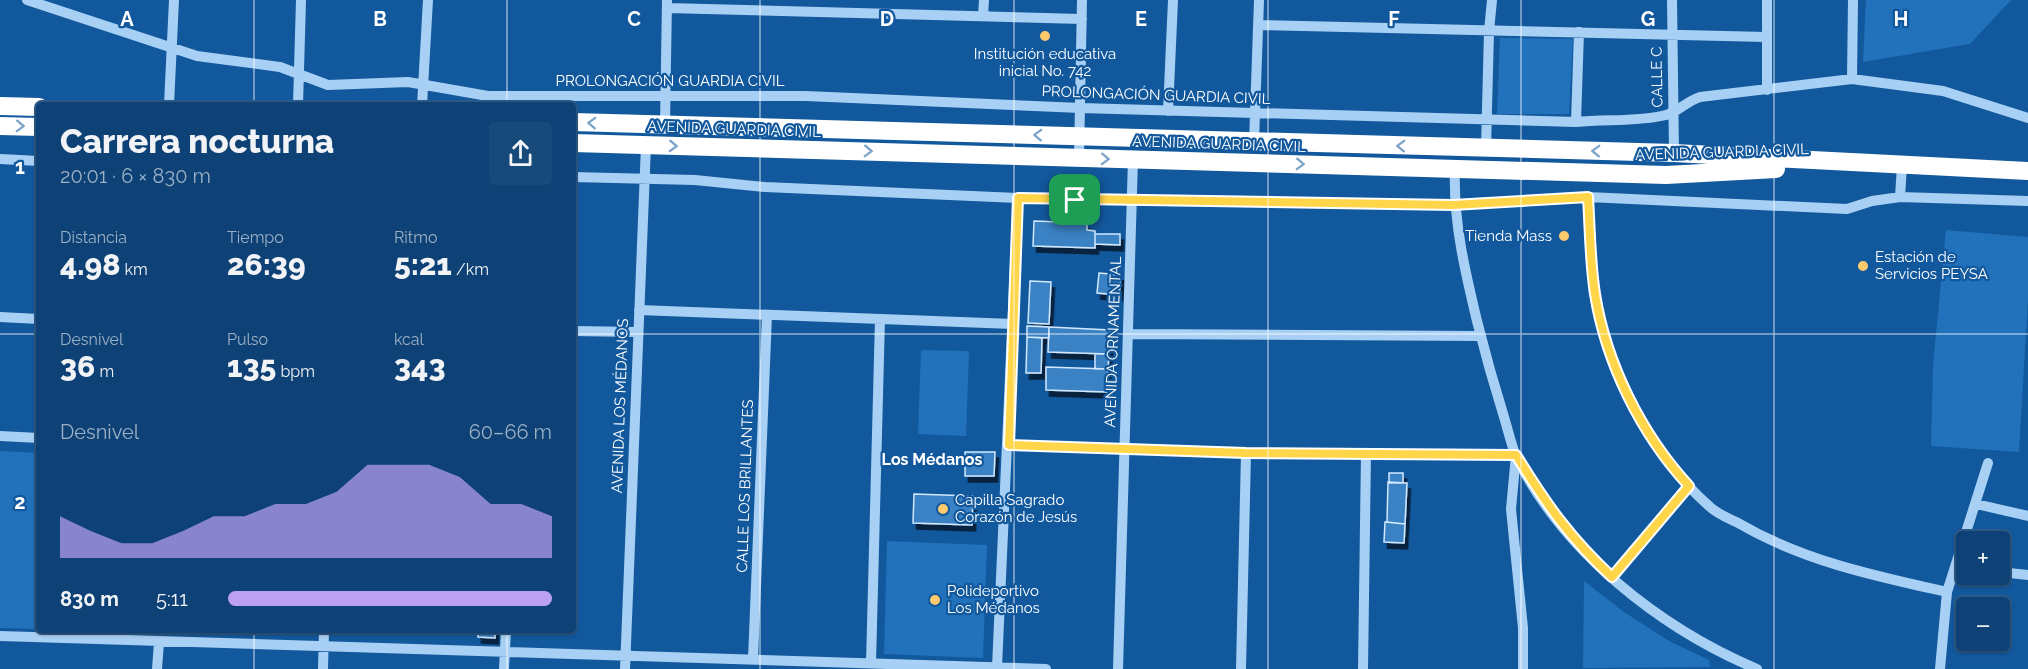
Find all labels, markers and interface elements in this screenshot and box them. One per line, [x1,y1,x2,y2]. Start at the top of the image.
text: A [120,7,134,31]
text: B [373,7,387,31]
text: C [627,7,641,31]
text: D [880,7,894,31]
text: E [1135,7,1147,31]
text: F [1388,7,1400,31]
text: G [1641,7,1655,31]
text: H [1894,7,1908,31]
marker: Institución educativa inicial No. 742 [1038,29,1052,43]
place label: Institución educativa inicial No. 742 [974,45,1116,80]
street label: CALLE C [1647,46,1667,108]
street label: PROLONGACIÓN GUARDIA CIVIL [556,72,785,90]
street label: PROLONGACIÓN GUARDIA CIVIL [1041,82,1271,108]
one-way arrow [587,116,596,129]
street label: AVENIDA GUARDIA CIVIL [647,117,821,141]
one-way arrow [15,120,24,133]
text: Carrera nocturna [60,122,334,161]
button: share [489,122,552,185]
one-way arrow [1034,129,1043,142]
street label: AVENIDA GUARDIA CIVIL [1132,132,1306,156]
one-way arrow [669,139,678,152]
one-way arrow [1397,139,1406,152]
street label: AVENIDA GUARDIA CIVIL [1635,140,1809,164]
one-way arrow [864,145,873,158]
one-way arrow [1592,145,1601,157]
one-way arrow [1101,152,1110,165]
text: 1 [15,155,25,179]
one-way arrow [1296,158,1305,171]
text: 20:01 · 6 × 830 m [60,164,211,188]
pin [1049,174,1100,225]
icon: arrive [1058,183,1091,216]
place label: Tienda Mass [1465,227,1552,245]
text: Distancia [60,228,127,247]
text: Tiempo [227,228,284,247]
text: Ritmo [394,228,437,247]
marker: Tienda Mass [1557,229,1571,243]
text: 4.98 [60,247,120,282]
text: 26:39 [227,247,306,282]
text: 5:21 [394,247,452,282]
place label: Estación de Servicios PEYSA [1875,248,1988,283]
street label: AVENIDA ORNAMENTAL [1101,256,1125,428]
marker: Estación de Servicios PEYSA [1856,259,1870,273]
text: km [120,260,148,279]
text: /km [452,260,489,279]
street label: AVENIDA LOS MÉDANOS [608,318,632,494]
text: Desnivel [60,330,123,349]
text: Pulso [227,330,268,349]
text: kcal [394,330,424,349]
text: 36 [60,349,95,384]
text: 135 [227,349,276,384]
text: 343 [394,349,445,384]
text: m [95,362,114,381]
text: bpm [276,362,315,381]
street label: CALLE LOS BRILLANTES [733,399,757,573]
text: Desnivel [60,420,139,444]
text: 60–66 m [469,420,552,444]
district label: Los Médanos [882,450,982,469]
text: 2 [14,490,26,514]
place label: Capilla Sagrado Corazón de Jesús [955,491,1077,526]
marker: Capilla Sagrado Corazón de Jesús [936,502,950,516]
map controls [1956,531,2010,651]
button: + [1956,531,2010,585]
place label: Polideportivo Los Médanos [947,582,1040,617]
text: 830 m [60,587,119,611]
text: 5:11 [156,587,188,611]
marker: Polideportivo Los Médanos [928,593,942,607]
button: − [1956,597,2010,651]

